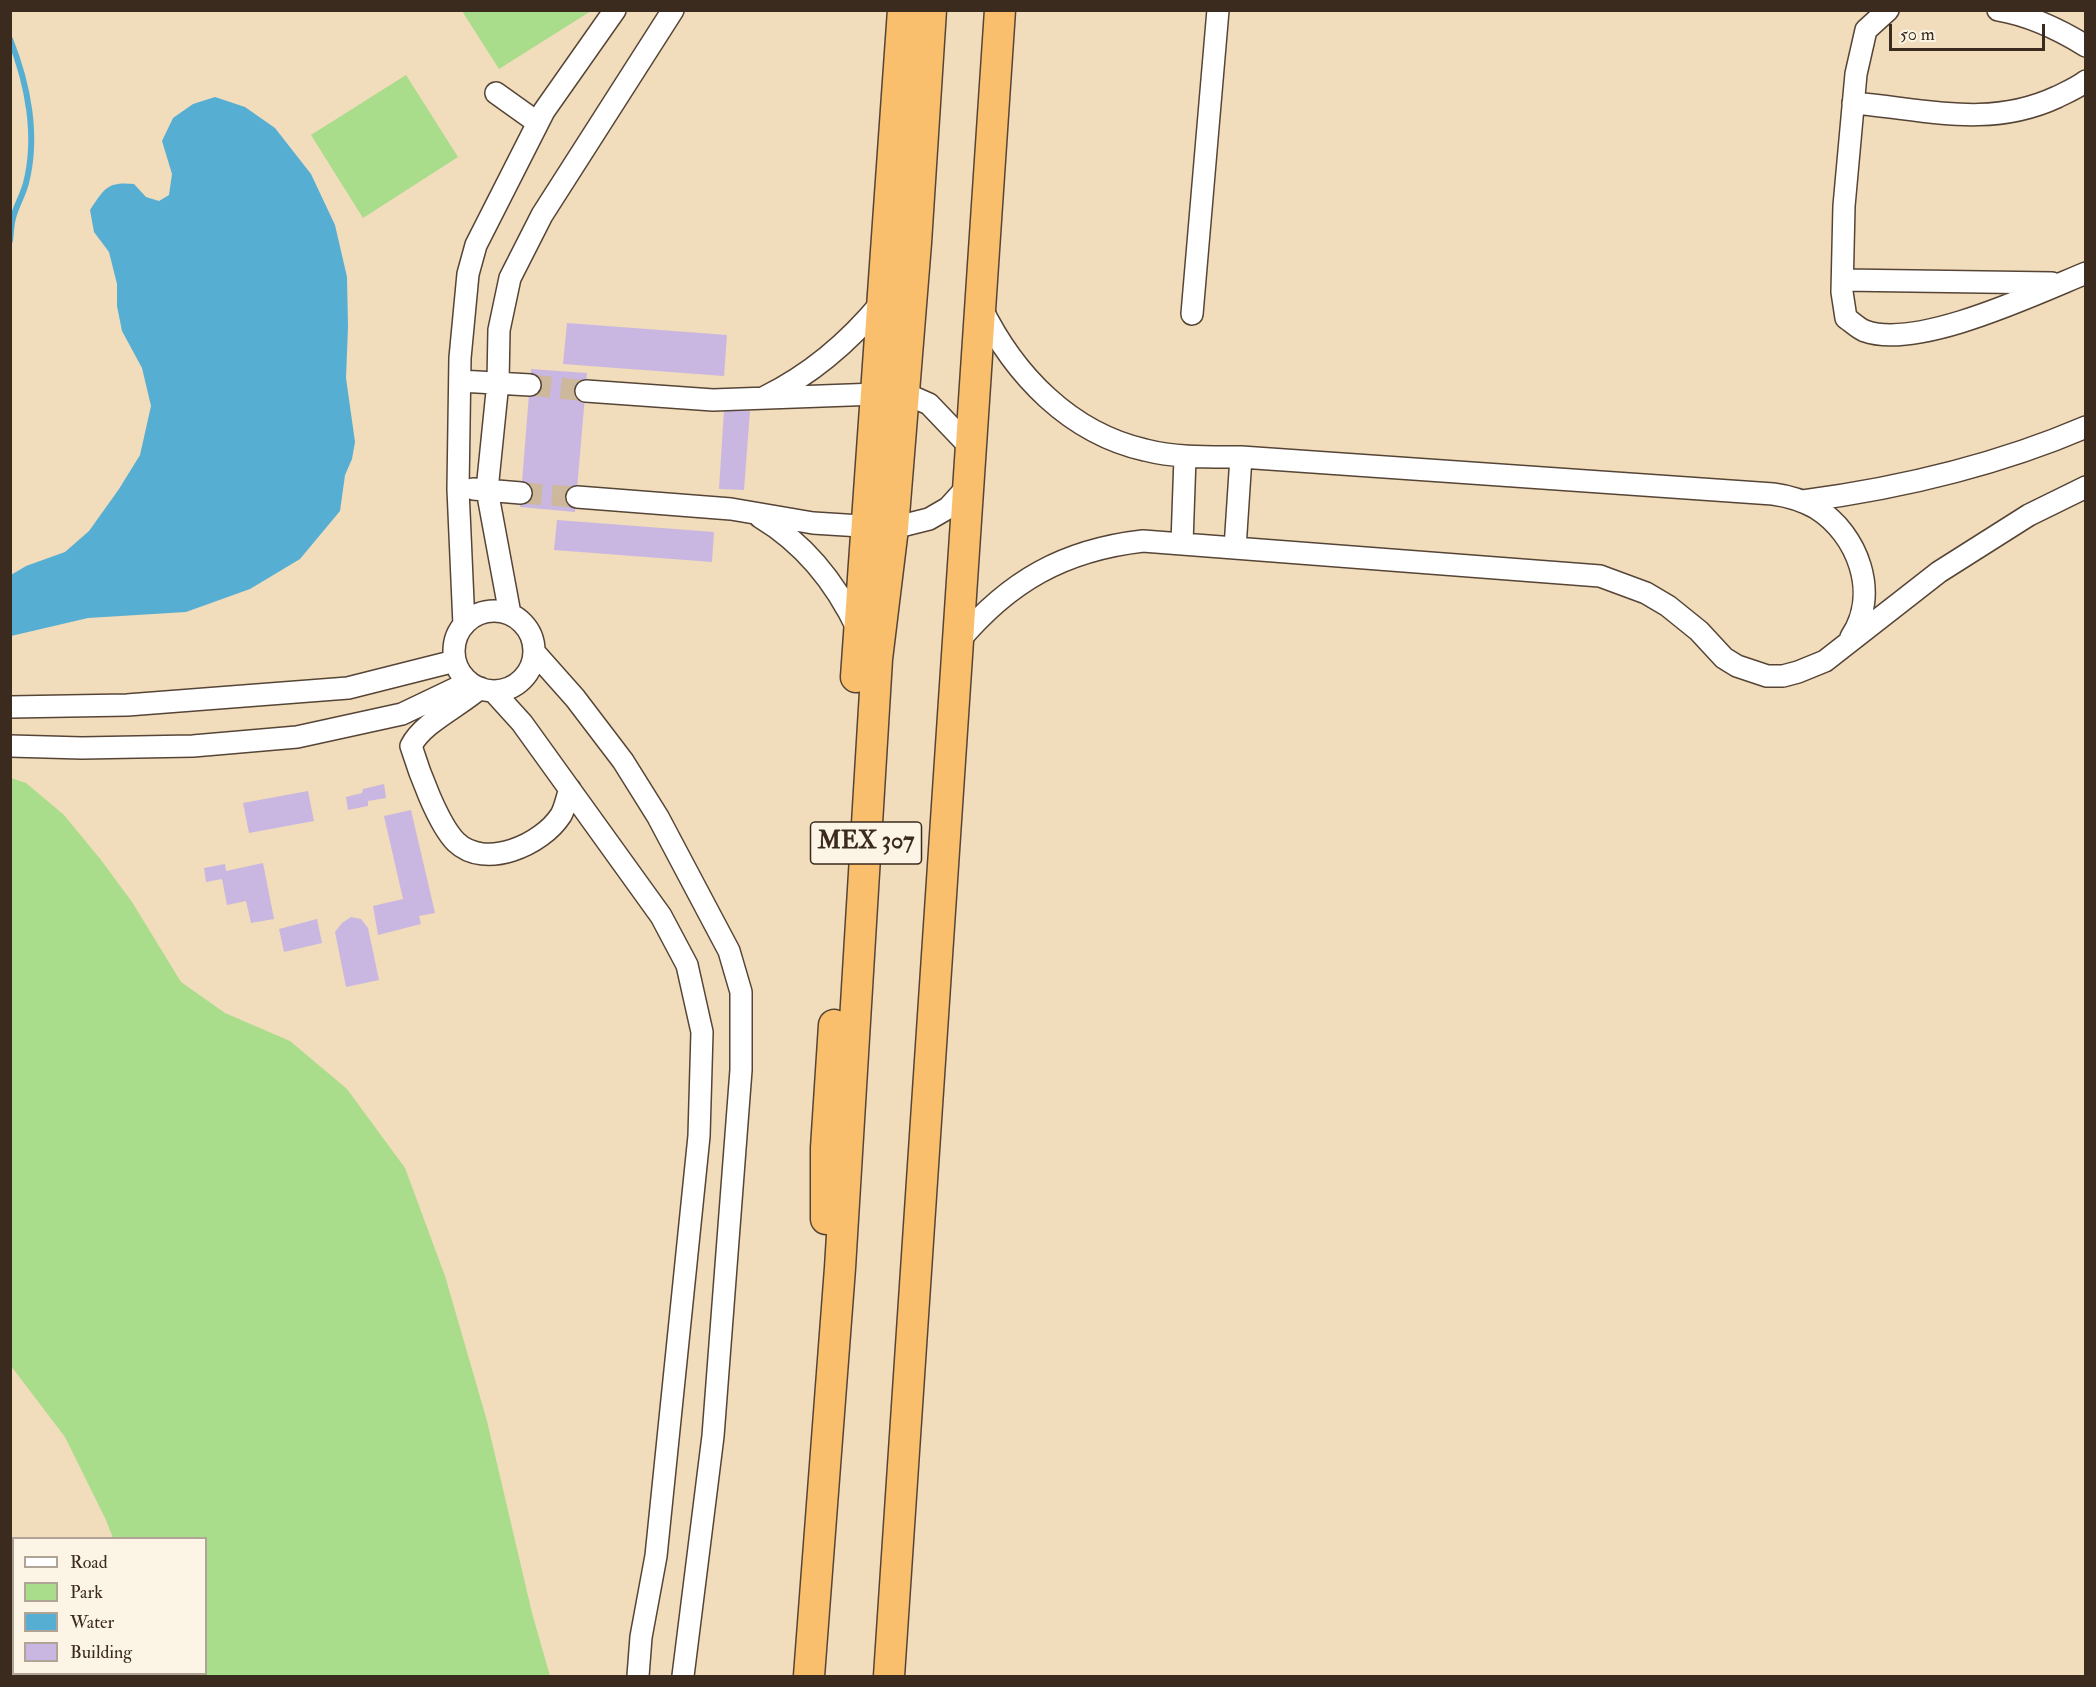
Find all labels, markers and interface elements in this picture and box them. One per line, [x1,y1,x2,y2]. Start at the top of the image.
scale bar [1892,12,2048,50]
text: 50 m [1900,23,1935,46]
road number: MEX 307 [810,822,922,864]
legend [12,1537,207,1675]
text: Road [70,1551,108,1574]
text: Park [70,1581,103,1604]
text: Water [70,1611,114,1634]
text: Building [70,1641,132,1664]

